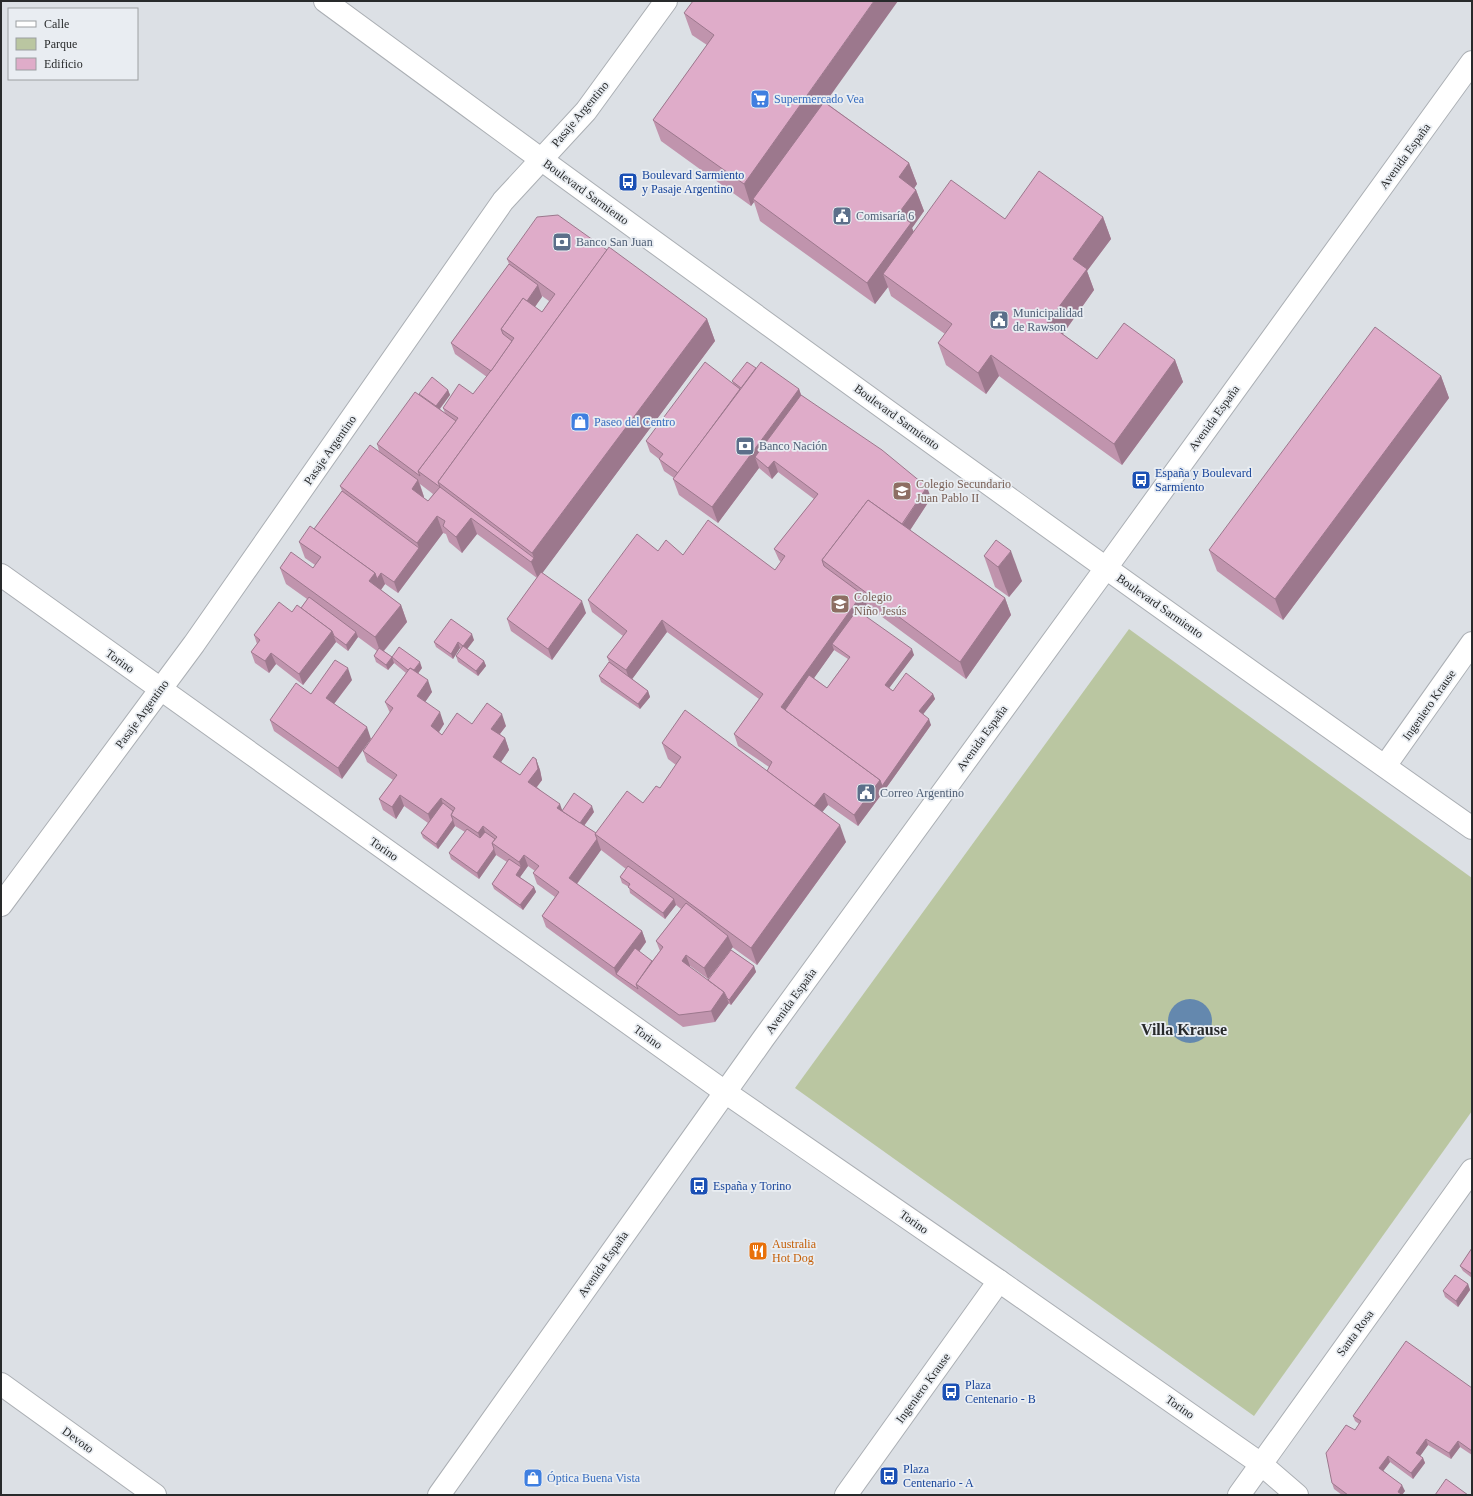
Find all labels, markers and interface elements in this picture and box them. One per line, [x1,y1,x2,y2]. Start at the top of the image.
legend [8,8,138,80]
text: Calle [44,17,69,31]
text: Parque [44,37,77,51]
text: Edificio [44,57,83,71]
street label: Pasaje Argentino [548,78,612,150]
supermarket icon: Supermercado Vea [749,88,771,110]
place label: Supermercado Vea [774,92,865,106]
street label: Avenida España [1377,120,1434,191]
street label: Boulevard Sarmiento [540,156,632,228]
place label: Boulevard Sarmiento y Pasaje Argentino [642,168,744,196]
bus stop icon: Boulevard Sarmiento y Pasaje Argentino [617,171,639,193]
public building icon: Comisaría 6 [831,205,853,227]
place label: Comisaría 6 [856,209,914,223]
bank icon: Banco San Juan [551,231,573,253]
place label: Banco San Juan [576,235,653,249]
place label: Municipalidad de Rawson [1013,306,1083,334]
public building icon: Municipalidad de Rawson [988,309,1010,331]
street label: Boulevard Sarmiento [851,381,943,453]
street label: Avenida España [1186,382,1243,453]
shop icon: Paseo del Centro [569,411,591,433]
street label: Pasaje Argentino [301,413,359,487]
place label: Paseo del Centro [594,415,675,429]
bank icon: Banco Nación [734,435,756,457]
place label: Banco Nación [759,439,827,453]
place label: España y Boulevard Sarmiento [1155,466,1252,494]
bus stop icon: España y Boulevard Sarmiento [1130,469,1152,491]
place label: Colegio Secundario Juan Pablo II [916,477,1011,505]
school or university icon: Colegio Secundario Juan Pablo II [891,480,913,502]
street label: Boulevard Sarmiento [1114,571,1206,641]
place label: Colegio Niño Jesús [854,590,907,618]
school or university icon: Colegio Niño Jesús [829,593,851,615]
street label: Torino [103,646,137,676]
street label: Ingeniero Krause [1399,667,1459,743]
street label: Pasaje Argentino [112,677,172,751]
street label: Avenida España [954,702,1011,773]
public building icon: Correo Argentino [855,782,877,804]
place label: Correo Argentino [880,786,964,800]
street label: Torino [367,834,401,864]
street label: Avenida España [763,965,820,1036]
district label: Villa Krause [1141,1021,1227,1038]
street label: Torino [631,1022,665,1052]
bus stop icon: España y Torino [688,1175,710,1197]
place label: España y Torino [713,1179,791,1193]
street label: Torino [897,1207,931,1237]
street label: Avenida España [575,1228,631,1300]
place label: Australia Hot Dog [772,1237,817,1265]
restaurant icon: Australia Hot Dog [747,1240,769,1262]
street label: Santa Rosa [1334,1307,1377,1359]
street label: Ingeniero Krause [893,1350,953,1426]
place label: Plaza Centenario - B [965,1378,1036,1406]
bus stop icon: Plaza Centenario - B [940,1381,962,1403]
street label: Torino [1163,1392,1197,1422]
street label: Devoto [60,1424,96,1456]
place label: Plaza Centenario - A [903,1462,974,1490]
bus stop icon: Plaza Centenario - A [878,1465,900,1487]
shop icon: Óptica Buena Vista [522,1467,544,1489]
place label: Óptica Buena Vista [547,1471,641,1485]

